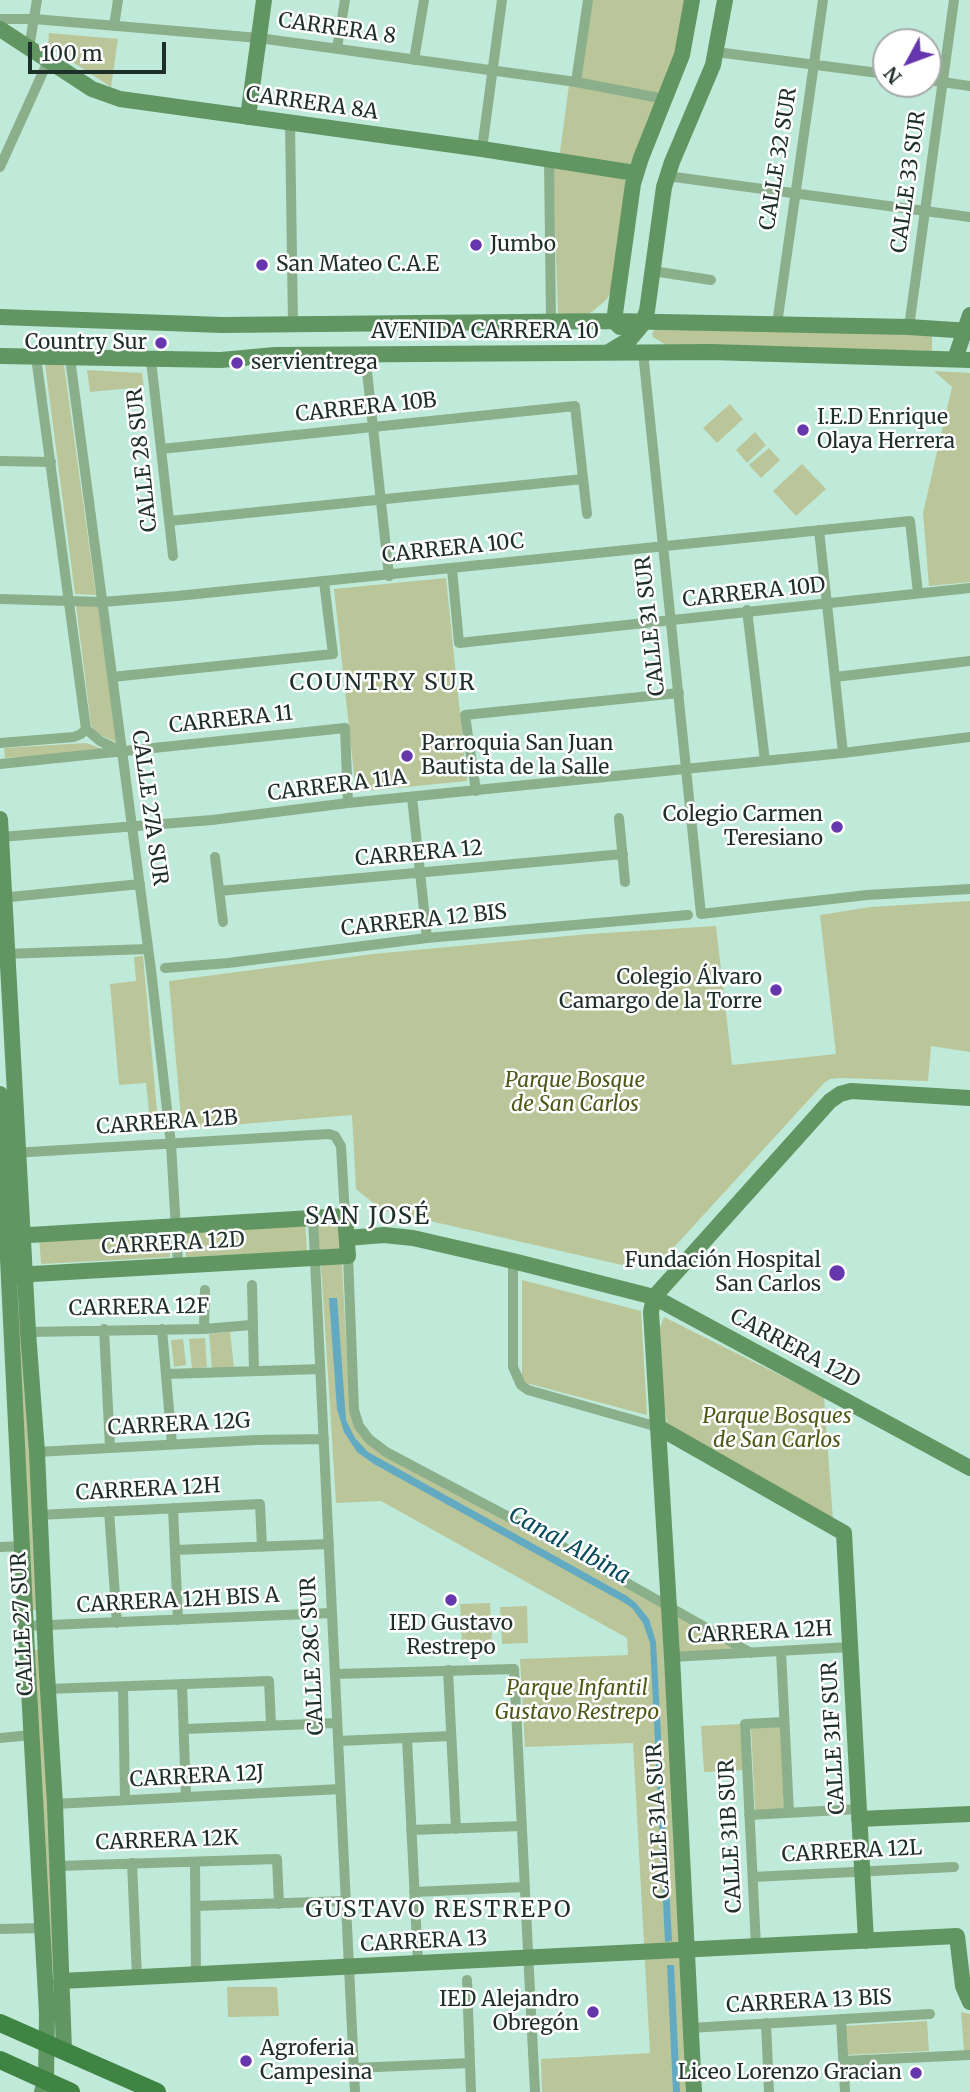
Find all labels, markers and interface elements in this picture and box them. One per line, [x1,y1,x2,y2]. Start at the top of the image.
street label: CARRERA 8 [276,8,398,50]
scale bar [32,28,170,72]
north arrow [872,28,942,98]
text: 100 m [41,40,103,67]
text: N [879,62,907,89]
street label: CARRERA 8A [244,82,380,126]
street label: CALLE 32 SUR [755,86,803,232]
street label: CALLE 33 SUR [887,109,931,255]
place label: Jumbo [490,232,556,258]
marker: Jumbo [468,237,484,253]
place label: San Mateo C.A.E [276,252,439,278]
marker: San Mateo C.A.E [254,257,270,273]
street label: AVENIDA CARRERA 10 [371,319,599,345]
place label: Country Sur [25,330,147,356]
marker: Country Sur [153,335,169,351]
place label: servientrega [251,350,378,376]
marker: servientrega [229,355,245,371]
street label: CALLE 28 SUR [123,387,163,533]
street label: CARRERA 10B [294,388,438,428]
place label: I.E.D Enrique Olaya Herrera [817,405,955,455]
marker: I.E.D Enrique Olaya Herrera [795,422,811,438]
street label: CARRERA 10C [381,529,525,569]
street label: CALLE 31 SUR [631,555,671,697]
street label: CARRERA 10D [681,573,827,613]
district label: COUNTRY SUR [291,669,475,697]
street label: CARRERA 11 [168,701,294,739]
street label: CALLE 27A SUR [126,729,172,887]
place label: Parroquia San Juan Bautista de la Salle [421,731,613,781]
marker: Parroquia San Juan Bautista de la Salle [399,748,415,764]
street label: CARRERA 11A [266,765,408,807]
place label: Colegio Carmen Teresiano [663,802,823,852]
marker: Colegio Carmen Teresiano [829,819,845,835]
street label: CARRERA 12 [354,836,484,872]
street label: CARRERA 12 BIS [340,900,508,942]
place label: Colegio Álvaro Camargo de la Torre [559,965,762,1015]
marker: Colegio Álvaro Camargo de la Torre [768,982,784,998]
park label: Parque Bosque de San Carlos [505,1068,645,1118]
street label: CARRERA 12B [95,1105,239,1141]
district label: SAN JOSÉ [306,1203,430,1231]
street label: CARRERA 12D [101,1228,245,1260]
place label: Fundación Hospital San Carlos [624,1248,821,1298]
marker: Fundación Hospital San Carlos [827,1263,847,1283]
street label: CARRERA 12F [69,1294,209,1322]
street label: CARRERA 12D [726,1304,864,1394]
park label: Parque Bosques de San Carlos [702,1404,852,1454]
street label: CARRERA 12G [107,1409,251,1441]
street label: CARRERA 12H [75,1474,221,1506]
water label: Canal Albina [503,1501,635,1591]
street label: CALLE 27 SUR [7,1552,39,1696]
street label: CALLE 28C SUR [296,1576,330,1736]
street label: CARRERA 12H BIS A [76,1583,280,1619]
marker: IED Gustavo Restrepo [443,1592,459,1608]
place label: IED Gustavo Restrepo [389,1611,513,1661]
street label: CARRERA 12H [687,1617,833,1649]
street label: CALLE 31F SUR [817,1661,851,1815]
park label: Parque Infantil Gustavo Restrepo [495,1676,659,1726]
street label: CALLE 31A SUR [642,1743,676,1899]
street label: CALLE 31B SUR [714,1758,748,1914]
street label: CARRERA 12J [129,1761,265,1793]
street label: CARRERA 12K [95,1826,239,1856]
street label: CARRERA 12L [781,1836,923,1868]
district label: GUSTAVO RESTREPO [307,1896,571,1924]
street label: CARRERA 13 [360,1926,488,1958]
street label: CARRERA 13 BIS [726,1985,892,2019]
place label: IED Alejandro Obregón [439,1987,579,2037]
marker: IED Alejandro Obregón [585,2004,601,2020]
place label: Agroferia Campesina [260,2036,372,2086]
marker: Agroferia Campesina [238,2053,254,2069]
place label: Liceo Lorenzo Gracian [678,2060,902,2086]
marker: Liceo Lorenzo Gracian [908,2065,924,2081]

